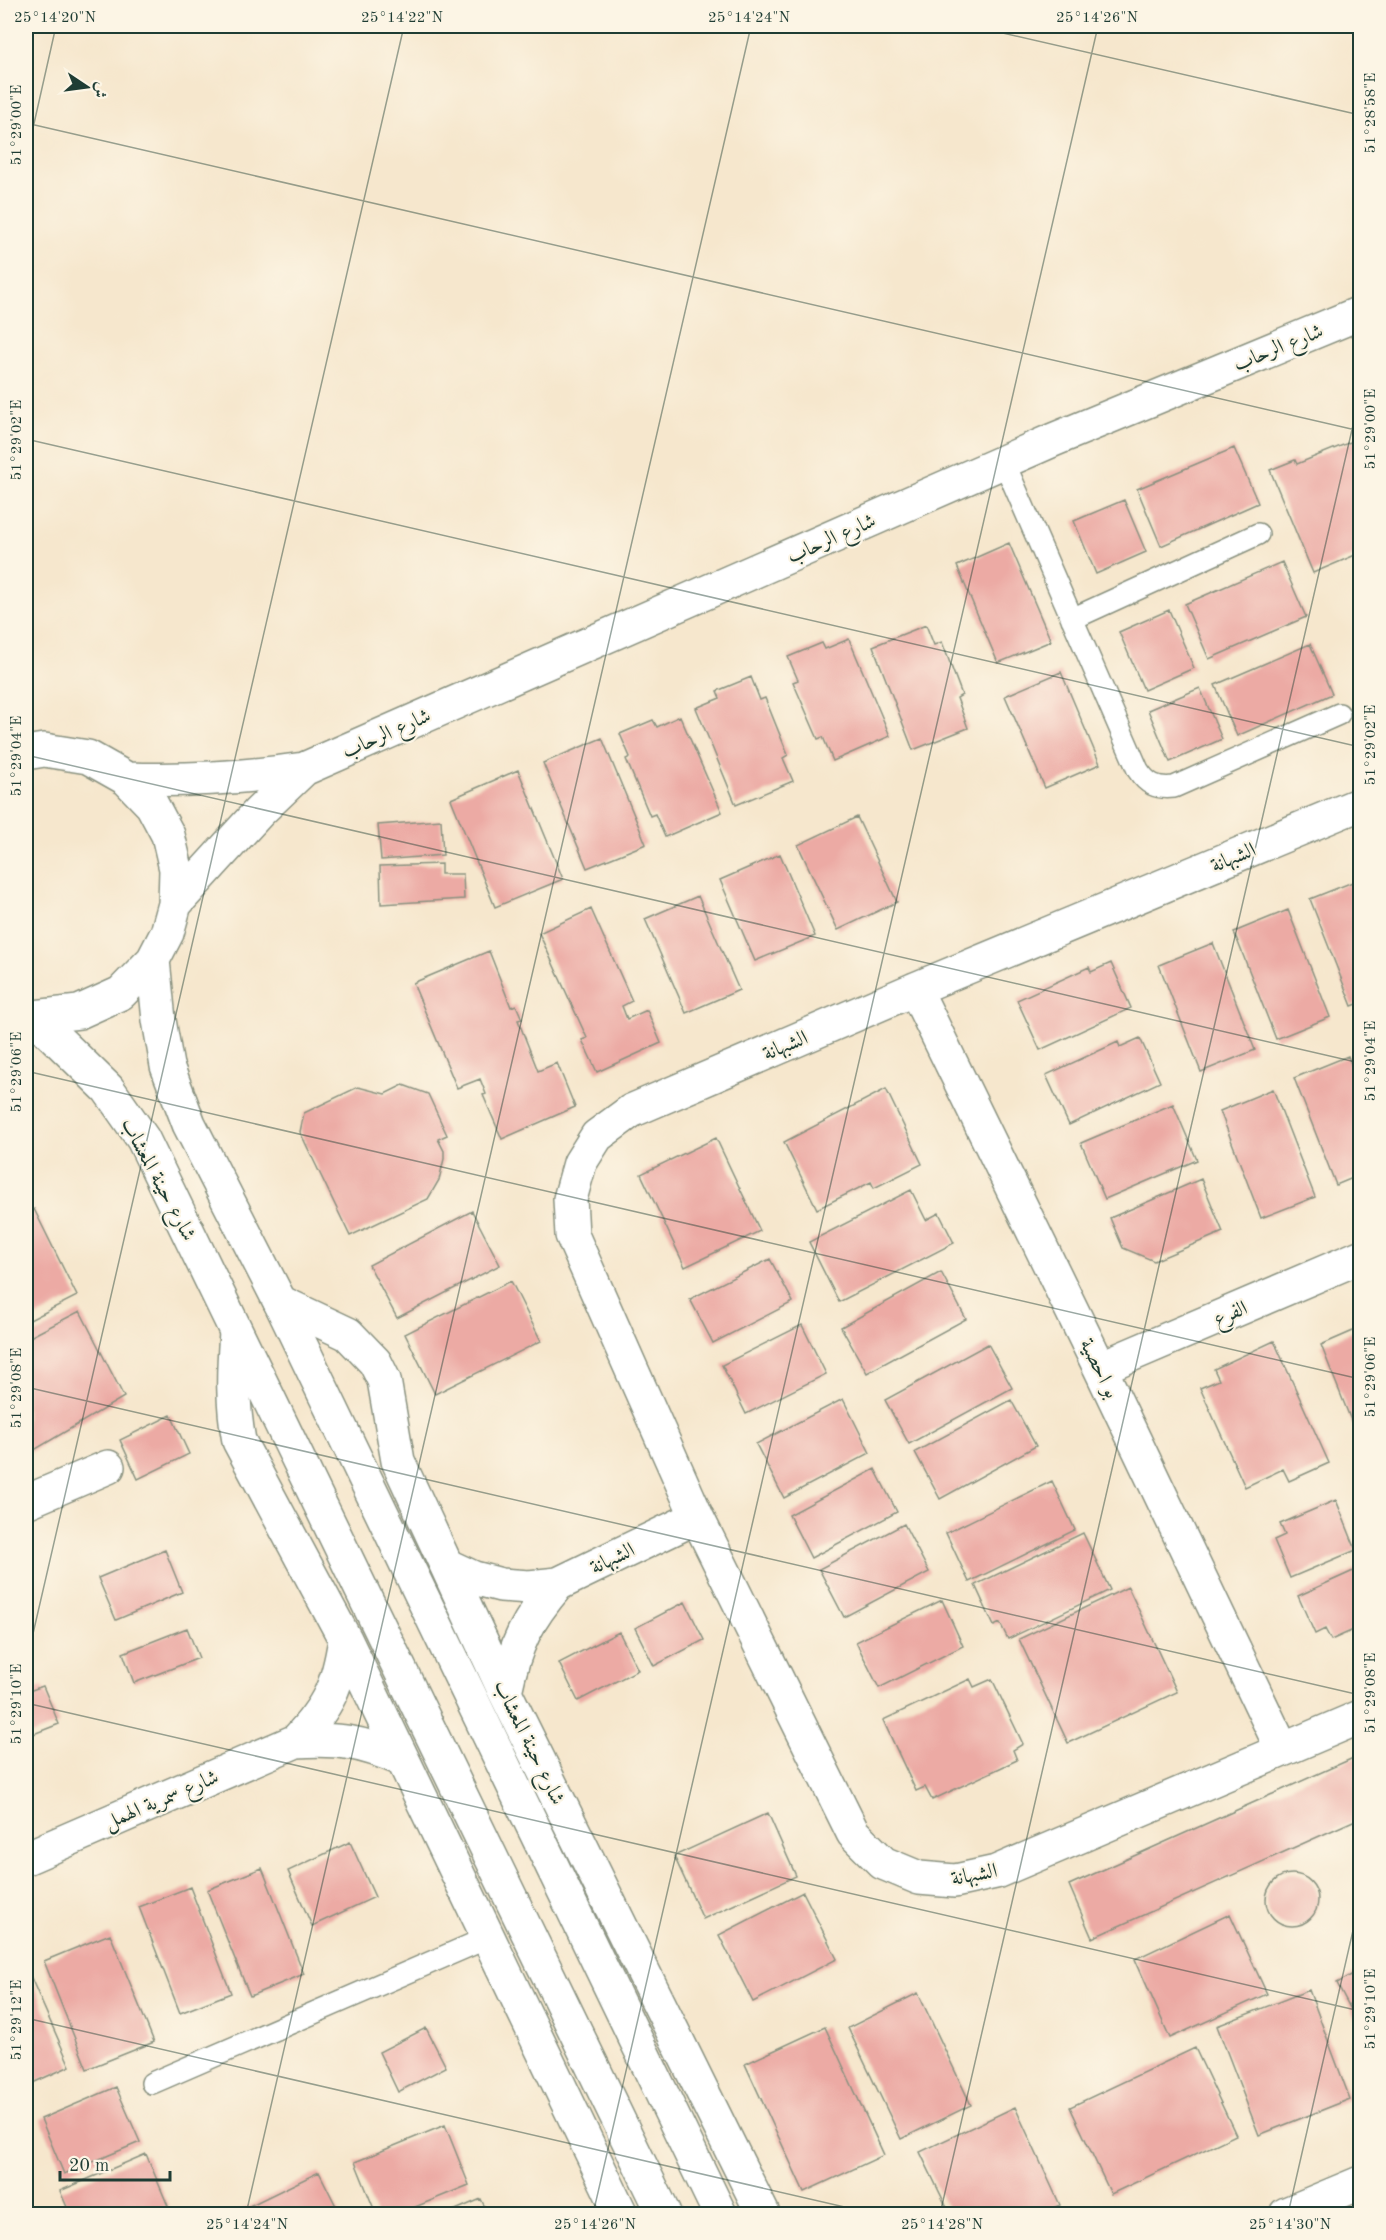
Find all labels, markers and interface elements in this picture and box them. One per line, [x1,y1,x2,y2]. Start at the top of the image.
text: 25°14'20"N [14,11,96,26]
text: 25°14'22"N [361,11,443,26]
text: 25°14'24"N [708,11,790,26]
text: 25°14'26"N [1056,11,1138,26]
north arrow [57,57,117,117]
text: 51°28'58"E [1364,73,1379,153]
text: ش [90,80,109,99]
text: 51°29'00"E [10,85,25,165]
street label: شارع الرحاب [1230,320,1329,381]
text: 51°29'00"E [1364,389,1379,469]
text: 51°29'02"E [10,400,25,480]
street label: شارع الرحاب [784,510,882,574]
street label: شارع الرحاب [339,705,437,769]
text: 51°29'02"E [1364,705,1379,785]
text: 51°29'04"E [10,716,25,796]
street label: الشبهانة [1208,840,1260,879]
text: 51°29'04"E [1364,1021,1379,1101]
street label: الشبهانة [760,1028,812,1067]
text: 51°29'06"E [10,1032,25,1112]
street label: شارع حينة المعشاب [111,1115,199,1248]
street label: الفرع [1211,1298,1253,1336]
street label: بو احصية [1074,1335,1122,1402]
text: 51°29'06"E [1364,1337,1379,1417]
text: 51°29'08"E [10,1348,25,1428]
street label: الشبهانة [587,1540,639,1581]
text: 51°29'08"E [1364,1653,1379,1733]
text: 51°29'10"E [10,1664,25,1744]
street label: شارع حينة المعشاب [484,1677,568,1811]
street label: شارع سمرية الهمل [101,1767,224,1839]
street label: الشبهانة [949,1861,1000,1892]
text: 51°29'10"E [1364,1969,1379,2049]
text: 51°29'12"E [10,1980,25,2060]
scale bar [60,2144,170,2182]
text: 20 m [69,2157,109,2175]
text: 25°14'24"N [206,2218,288,2233]
text: 25°14'26"N [554,2218,636,2233]
text: 25°14'28"N [901,2218,983,2233]
text: 25°14'30"N [1249,2218,1331,2233]

